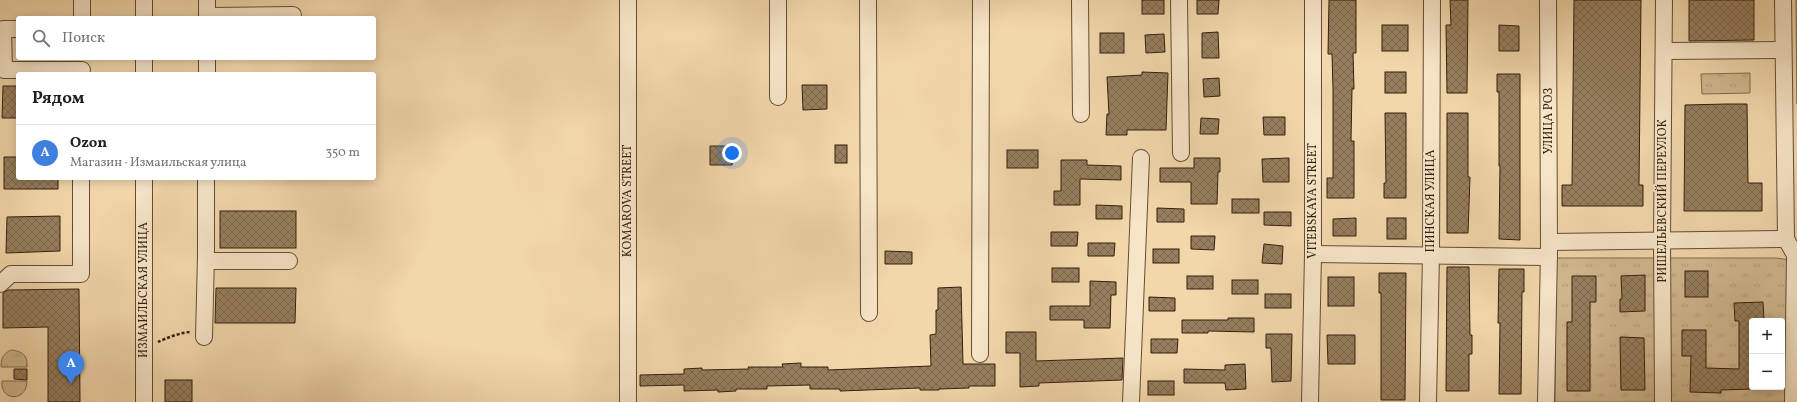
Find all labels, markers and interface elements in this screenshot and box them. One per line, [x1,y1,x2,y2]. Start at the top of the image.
search box [16,16,376,60]
icon: search [30,27,52,49]
text: Поиск [62,28,105,49]
text: Рядом [32,87,85,110]
street label: УЛИЦА РОЗ [1541,88,1557,154]
street label: РИШЕЛЬЕВСКИЙ ПЕРЕУЛОК [1654,119,1671,283]
text: Ozon [70,133,107,154]
your location [722,143,742,163]
street label: VITEBSKAYA STREET [1305,143,1321,259]
text: A [40,144,50,162]
text: 350 m [325,144,360,162]
street label: KOMAROVA STREET [620,145,636,257]
street label: ПИНСКАЯ УЛИЦА [1423,149,1439,253]
text: Магазин · Измаильская улица [70,154,246,172]
street label: ИЗМАИЛЬСКАЯ УЛИЦА [136,221,152,358]
map controls [1749,318,1785,390]
button: + [1749,318,1785,354]
pin: A [58,351,84,384]
button: − [1749,354,1785,390]

